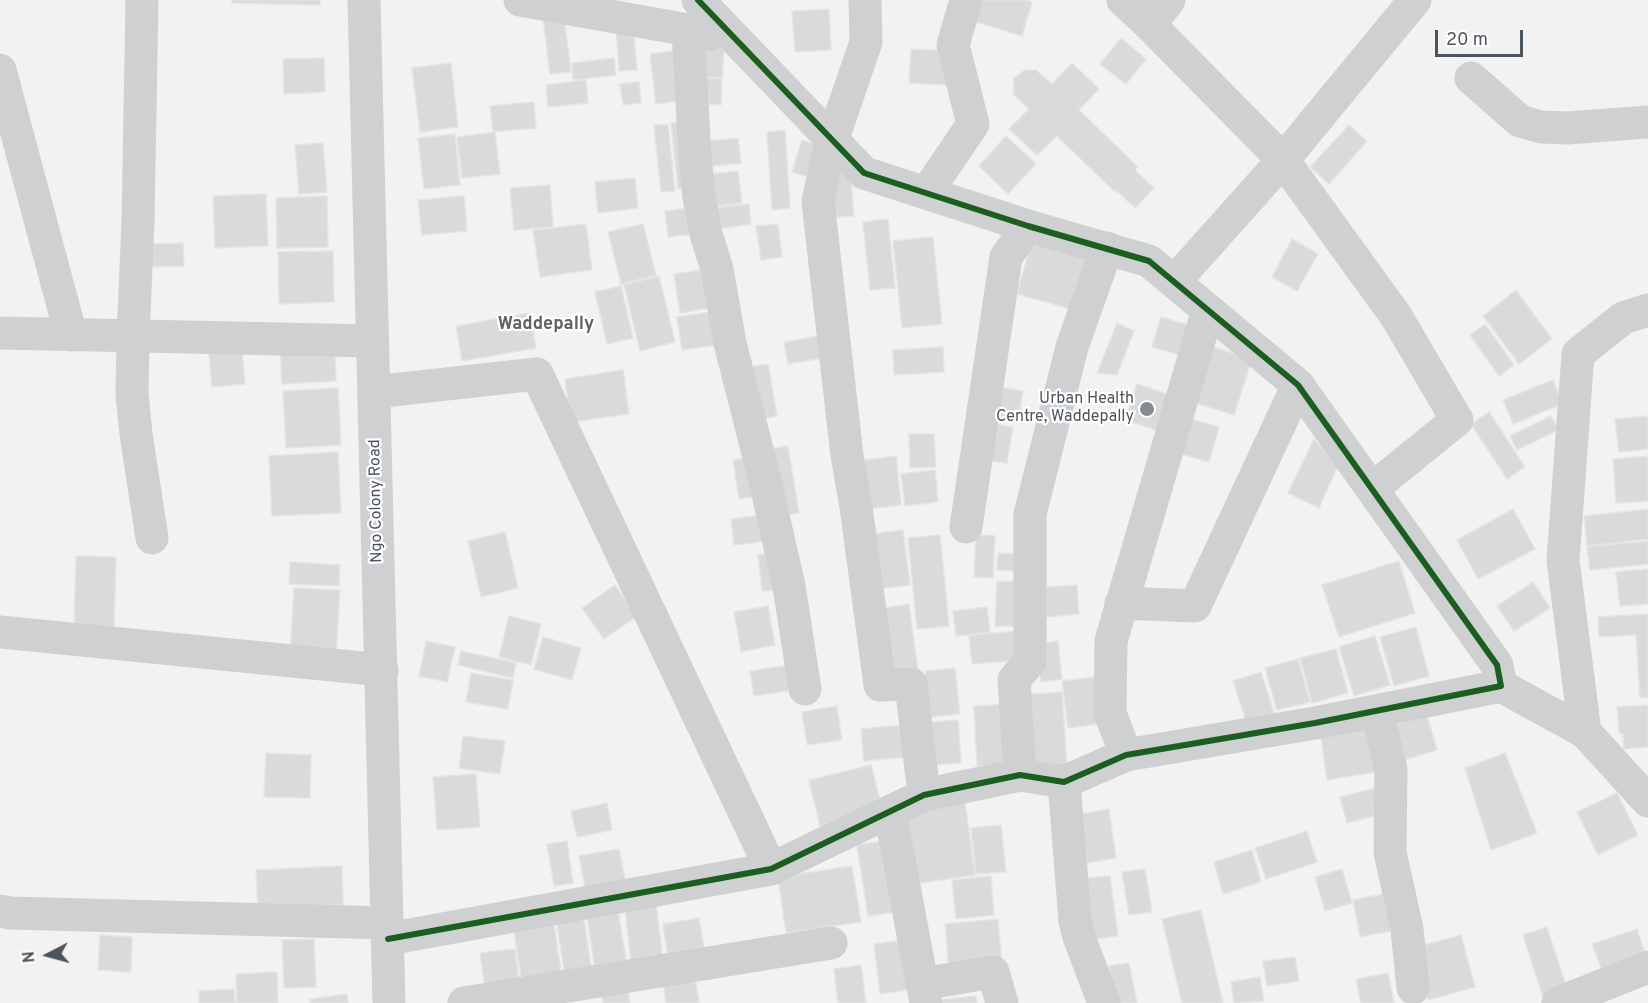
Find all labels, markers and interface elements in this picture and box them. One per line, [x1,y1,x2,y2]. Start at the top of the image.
scale bar [1438,18,1526,56]
text: 20 m [1446,29,1488,52]
district label: Waddepally [498,314,594,336]
place label: Urban Health Centre, Waddepally [996,390,1134,428]
marker: Urban Health Centre, Waddepally [1138,400,1156,418]
street label: Ngo Colony Road [366,439,388,563]
north arrow [18,925,78,985]
text: N [20,950,41,964]

